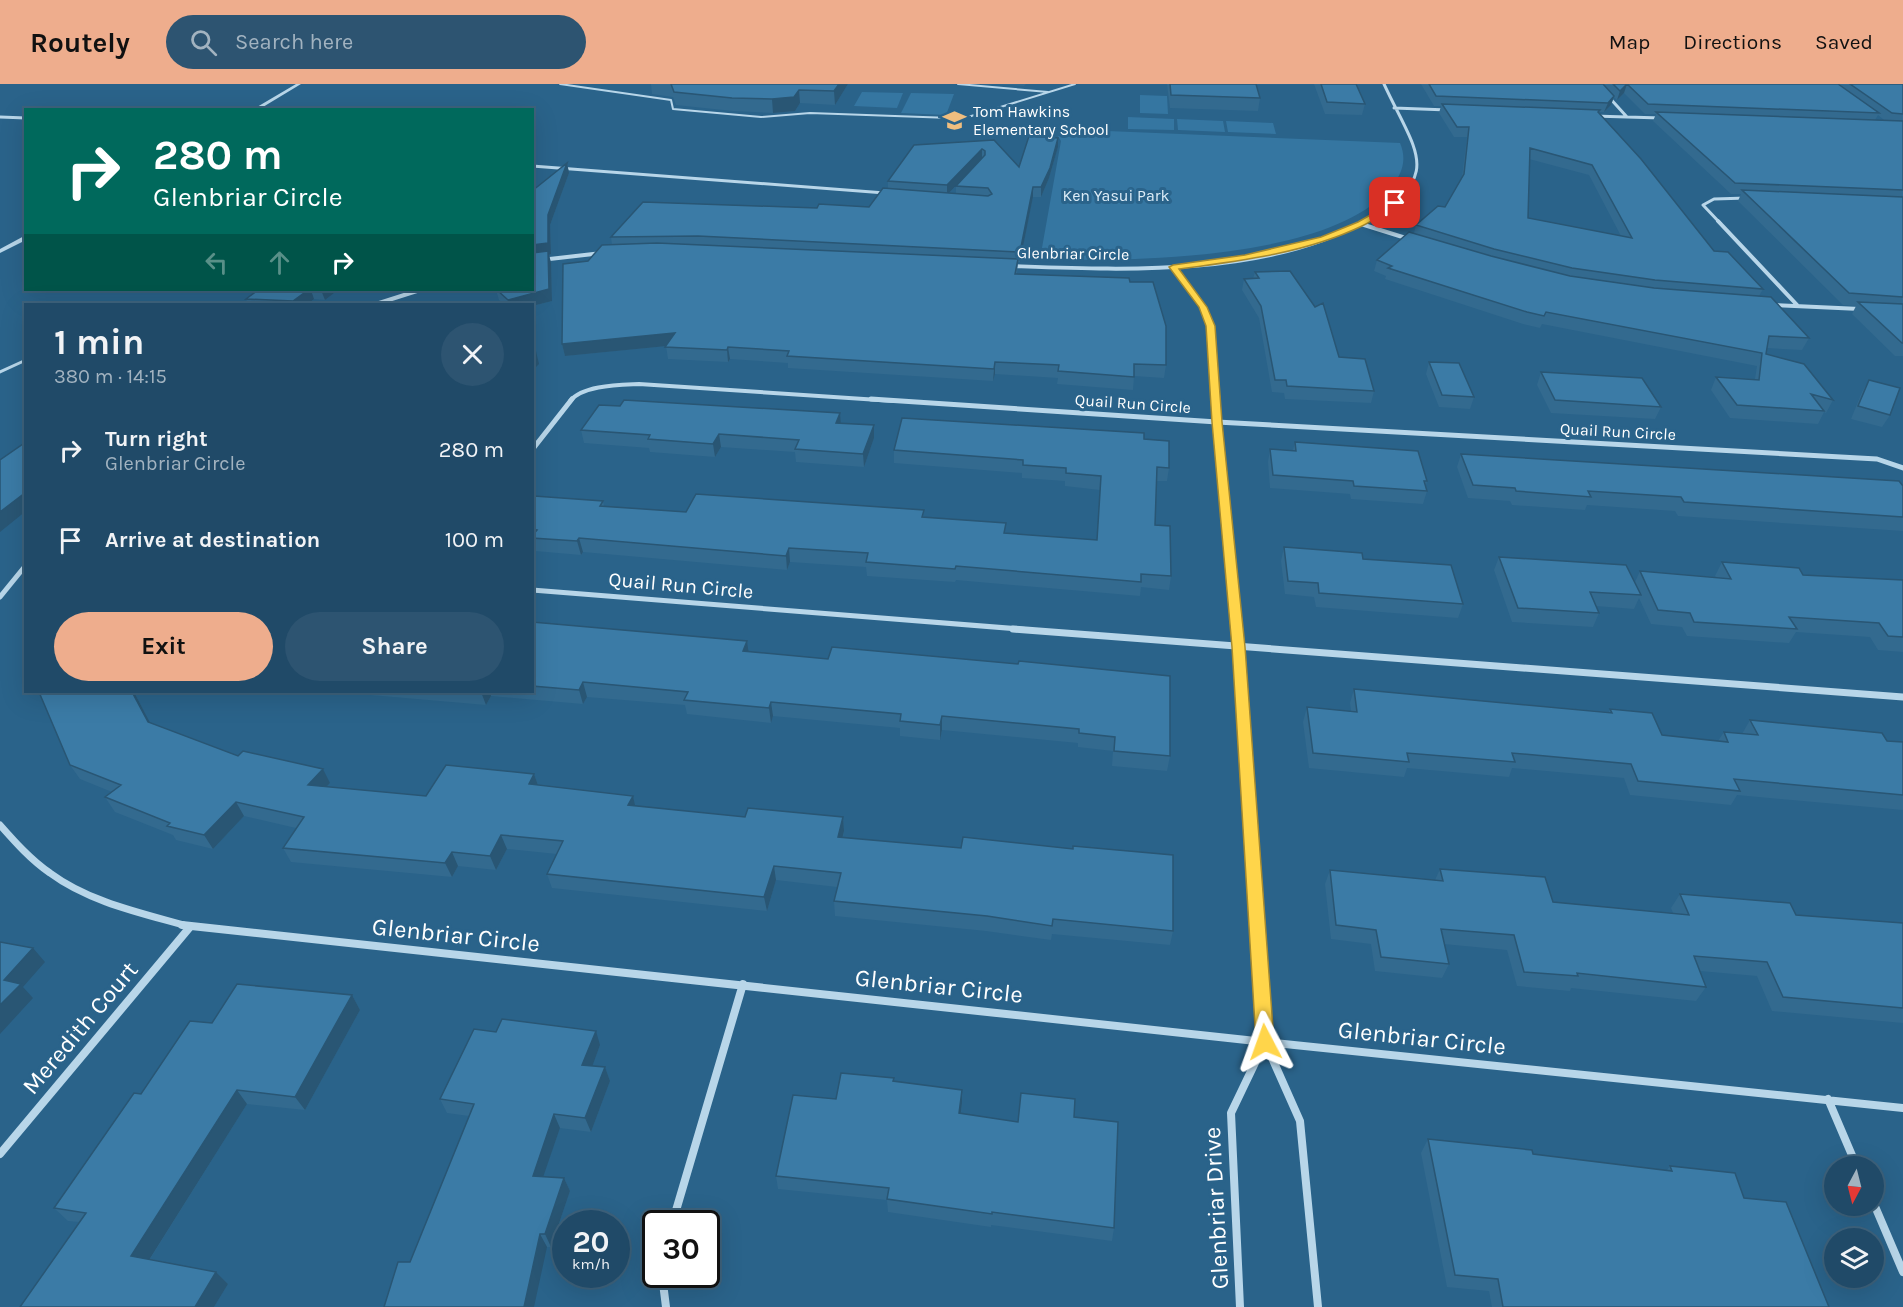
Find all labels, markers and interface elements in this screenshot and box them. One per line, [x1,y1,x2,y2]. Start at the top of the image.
search box [166,15,586,69]
text: Routely [30,26,130,59]
icon: search [187,26,220,59]
text: Search here [235,29,353,55]
text: Map [1609,30,1650,54]
text: Directions [1683,30,1782,54]
text: Saved [1815,30,1873,54]
place label: Tom Hawkins Elementary School [973,102,1109,139]
school or university icon: Tom Hawkins Elementary School [942,107,968,133]
text: 280 m [153,130,283,180]
icon: right [54,132,132,210]
pin [1369,177,1420,228]
text: Glenbriar Circle [153,181,343,213]
park label: Ken Yasui Park [1062,186,1170,205]
icon: arrive [1378,186,1411,219]
street label: Glenbriar Circle [1017,243,1129,264]
icon: left [200,246,233,279]
icon: ahead [263,246,296,279]
icon: right [326,246,359,279]
text: 1 min [54,321,144,363]
button: close [441,323,504,386]
text: 380 m · 14:15 [54,365,167,388]
street label: Quail Run Circle [1074,390,1192,417]
street label: Quail Run Circle [1559,419,1677,444]
text: Turn right [105,426,208,452]
icon: right [54,434,87,467]
text: 280 m [439,437,504,463]
text: Glenbriar Circle [105,452,246,475]
icon: arrive [54,524,87,557]
text: Arrive at destination [105,527,320,553]
text: 100 m [445,527,504,553]
street label: Quail Run Circle [608,568,754,603]
button: Exit [54,612,273,681]
button: Share [285,612,504,681]
street label: Glenbriar Circle [371,912,541,958]
street label: Meredith Court [16,956,144,1100]
street label: Glenbriar Circle [854,963,1024,1009]
position arrow [1233,1010,1297,1074]
street label: Glenbriar Circle [1337,1015,1507,1061]
street label: Glenbriar Drive [1198,1126,1234,1290]
north arrow [1824,1156,1884,1216]
map controls [1824,1156,1884,1288]
speed limit sign: 30 [642,1210,720,1288]
text: 20 [572,1224,610,1260]
button: layers [1824,1228,1884,1288]
text: km/h [572,1255,610,1273]

